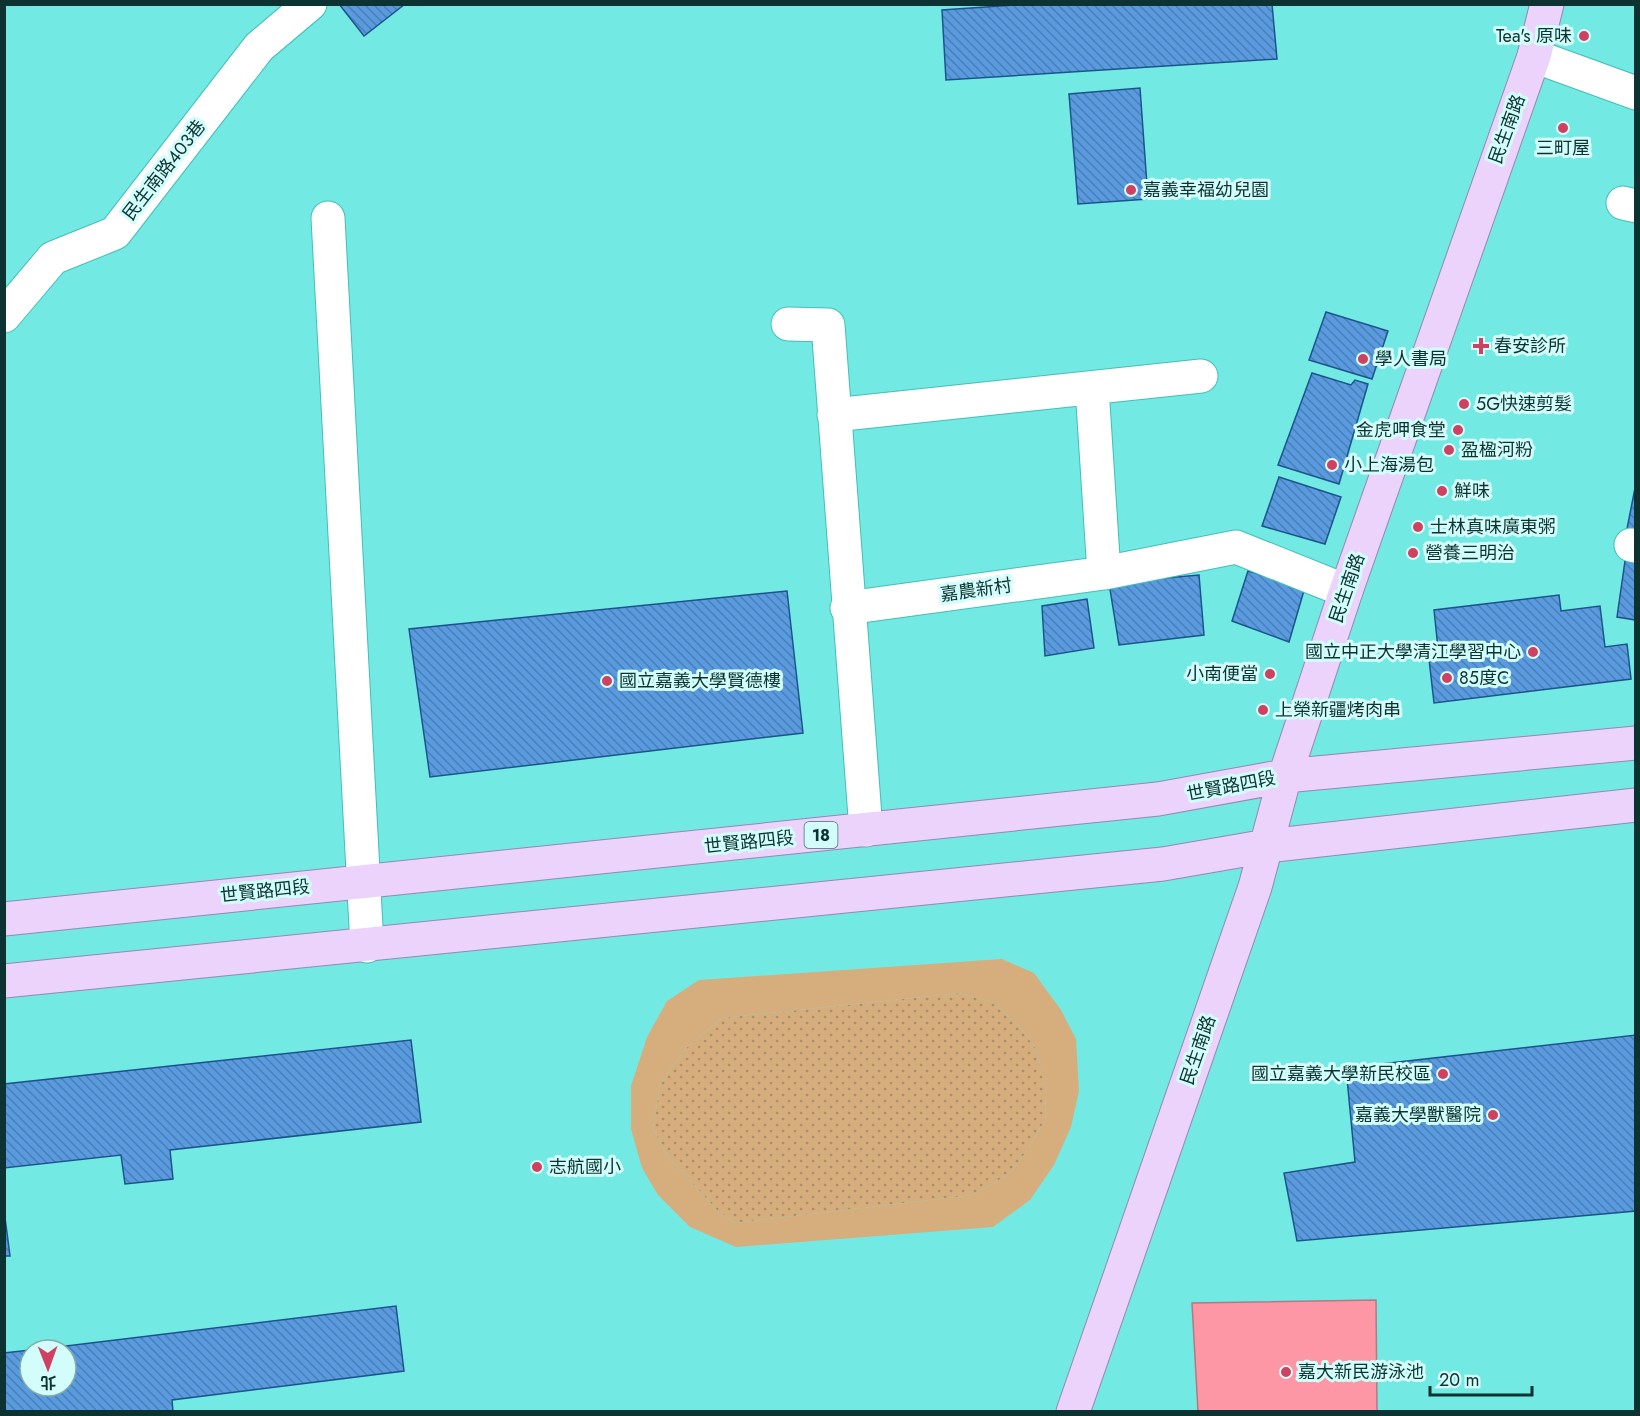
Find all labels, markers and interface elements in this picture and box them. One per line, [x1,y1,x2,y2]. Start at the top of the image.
place label: Tea's 原味 [1496,23,1572,49]
marker: Tea's 原味 [1577,29,1591,43]
street label: 民生南路 [1482,91,1532,167]
street label: 民生南路403巷 [116,114,212,226]
marker: 三町屋 [1556,121,1570,135]
place label: 三町屋 [1536,135,1590,161]
place label: 嘉義幸福幼兒園 [1143,177,1269,203]
marker: 嘉義幸福幼兒園 [1124,183,1138,197]
place label: 春安診所 [1494,333,1566,359]
marker: 春安診所 [1472,337,1490,355]
place label: 學人書局 [1375,346,1447,372]
marker: 學人書局 [1356,352,1370,366]
place label: 5G快速剪髮 [1476,391,1572,417]
marker: 5G快速剪髮 [1457,397,1471,411]
place label: 金虎呷食堂 [1356,417,1446,443]
marker: 金虎呷食堂 [1451,423,1465,437]
place label: 盈楹河粉 [1461,437,1533,463]
marker: 盈楹河粉 [1442,443,1456,457]
place label: 小上海湯包 [1344,452,1434,478]
marker: 小上海湯包 [1325,458,1339,472]
place label: 鮮味 [1454,478,1490,504]
marker: 鮮味 [1435,484,1449,498]
place label: 士林真味廣東粥 [1430,514,1556,540]
marker: 士林真味廣東粥 [1411,520,1425,534]
place label: 營養三明治 [1425,540,1515,566]
marker: 營養三明治 [1406,546,1420,560]
street label: 民生南路 [1323,550,1371,626]
street label: 嘉農新村 [939,572,1013,608]
place label: 國立中正大學清江學習中心 [1305,639,1521,665]
marker: 國立中正大學清江學習中心 [1526,645,1540,659]
place label: 小南便當 [1186,661,1258,687]
place label: 85度C [1459,665,1509,691]
marker: 小南便當 [1263,667,1277,681]
place label: 國立嘉義大學賢德樓 [619,668,781,694]
marker: 85度C [1440,671,1454,685]
marker: 國立嘉義大學賢德樓 [600,674,614,688]
place label: 上榮新疆烤肉串 [1275,697,1401,723]
marker: 上榮新疆烤肉串 [1256,703,1270,717]
street label: 世賢路四段 [1184,765,1278,807]
road number: 18 [804,822,838,848]
street label: 世賢路四段 [703,824,795,860]
street label: 世賢路四段 [219,873,311,909]
street label: 民生南路 [1174,1012,1222,1088]
place label: 國立嘉義大學新民校區 [1251,1061,1431,1087]
marker: 國立嘉義大學新民校區 [1436,1067,1450,1081]
place label: 嘉義大學獸醫院 [1355,1102,1481,1128]
marker: 嘉義大學獸醫院 [1486,1108,1500,1122]
place label: 志航國小 [549,1154,621,1180]
marker: 志航國小 [530,1160,544,1174]
north arrow [18,1338,78,1398]
place label: 嘉大新民游泳池 [1298,1359,1424,1385]
scale bar [1430,1359,1532,1397]
marker: 嘉大新民游泳池 [1279,1365,1293,1379]
text: 20 m [1439,1367,1479,1393]
text: 北 [40,1371,56,1394]

